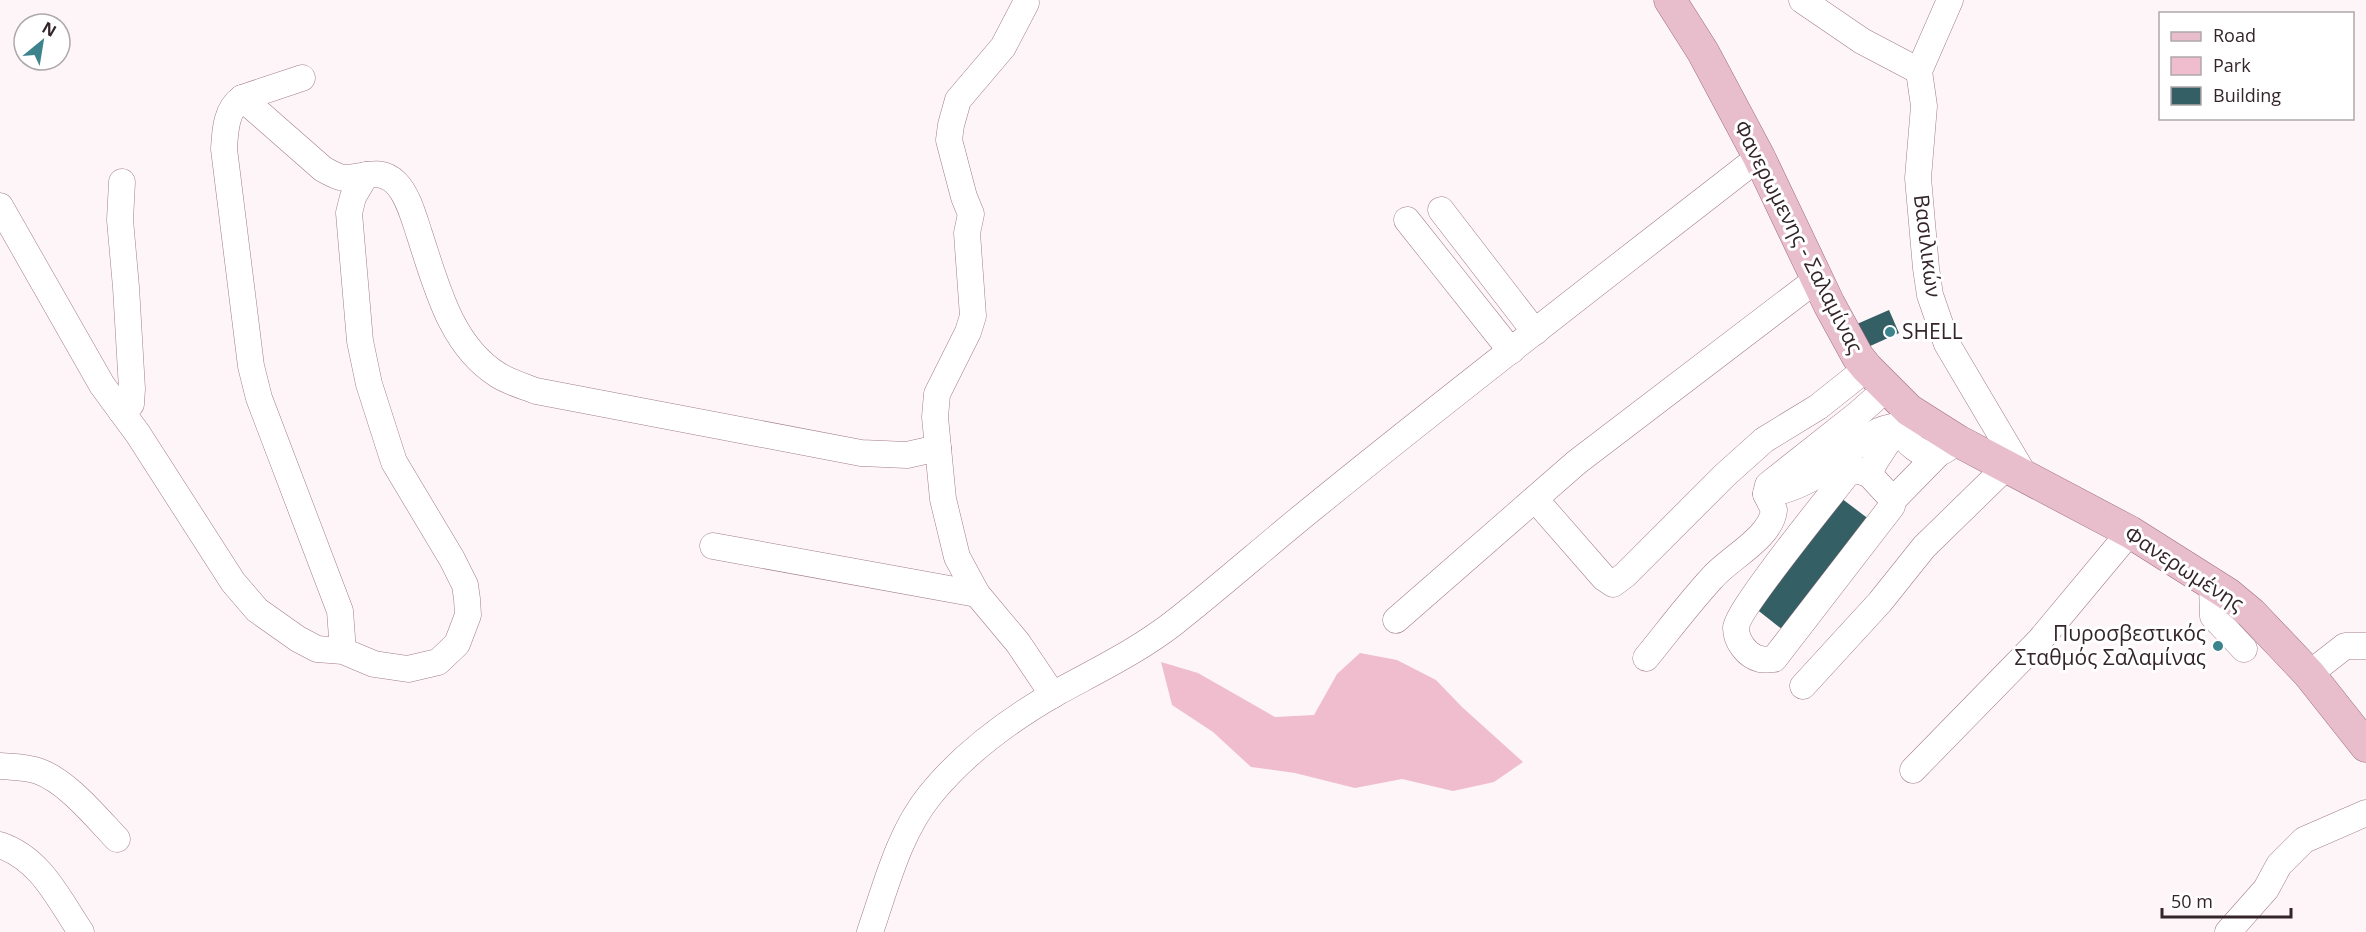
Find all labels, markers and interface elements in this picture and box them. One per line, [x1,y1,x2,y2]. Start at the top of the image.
north arrow [12,12,72,72]
legend [2159,12,2354,120]
text: N [38,16,61,42]
text: Road [2213,23,2256,47]
text: Park [2213,53,2251,77]
text: Building [2213,83,2281,107]
street label: Φανερωμενης - Σαλαμίνας [1728,115,1870,358]
street label: Βασιλικών [1908,193,1948,299]
place label: SHELL [1902,317,1963,345]
marker: SHELL [1883,325,1897,339]
street label: Φανερωμένης [2119,519,2250,617]
place label: Πυροσβεστικός Σταθμός Σαλαμίνας [2015,619,2206,671]
marker: Πυροσβεστικός Σταθμός Σαλαμίνας [2211,639,2225,653]
scale bar [2162,881,2291,919]
text: 50 m [2171,889,2213,913]

